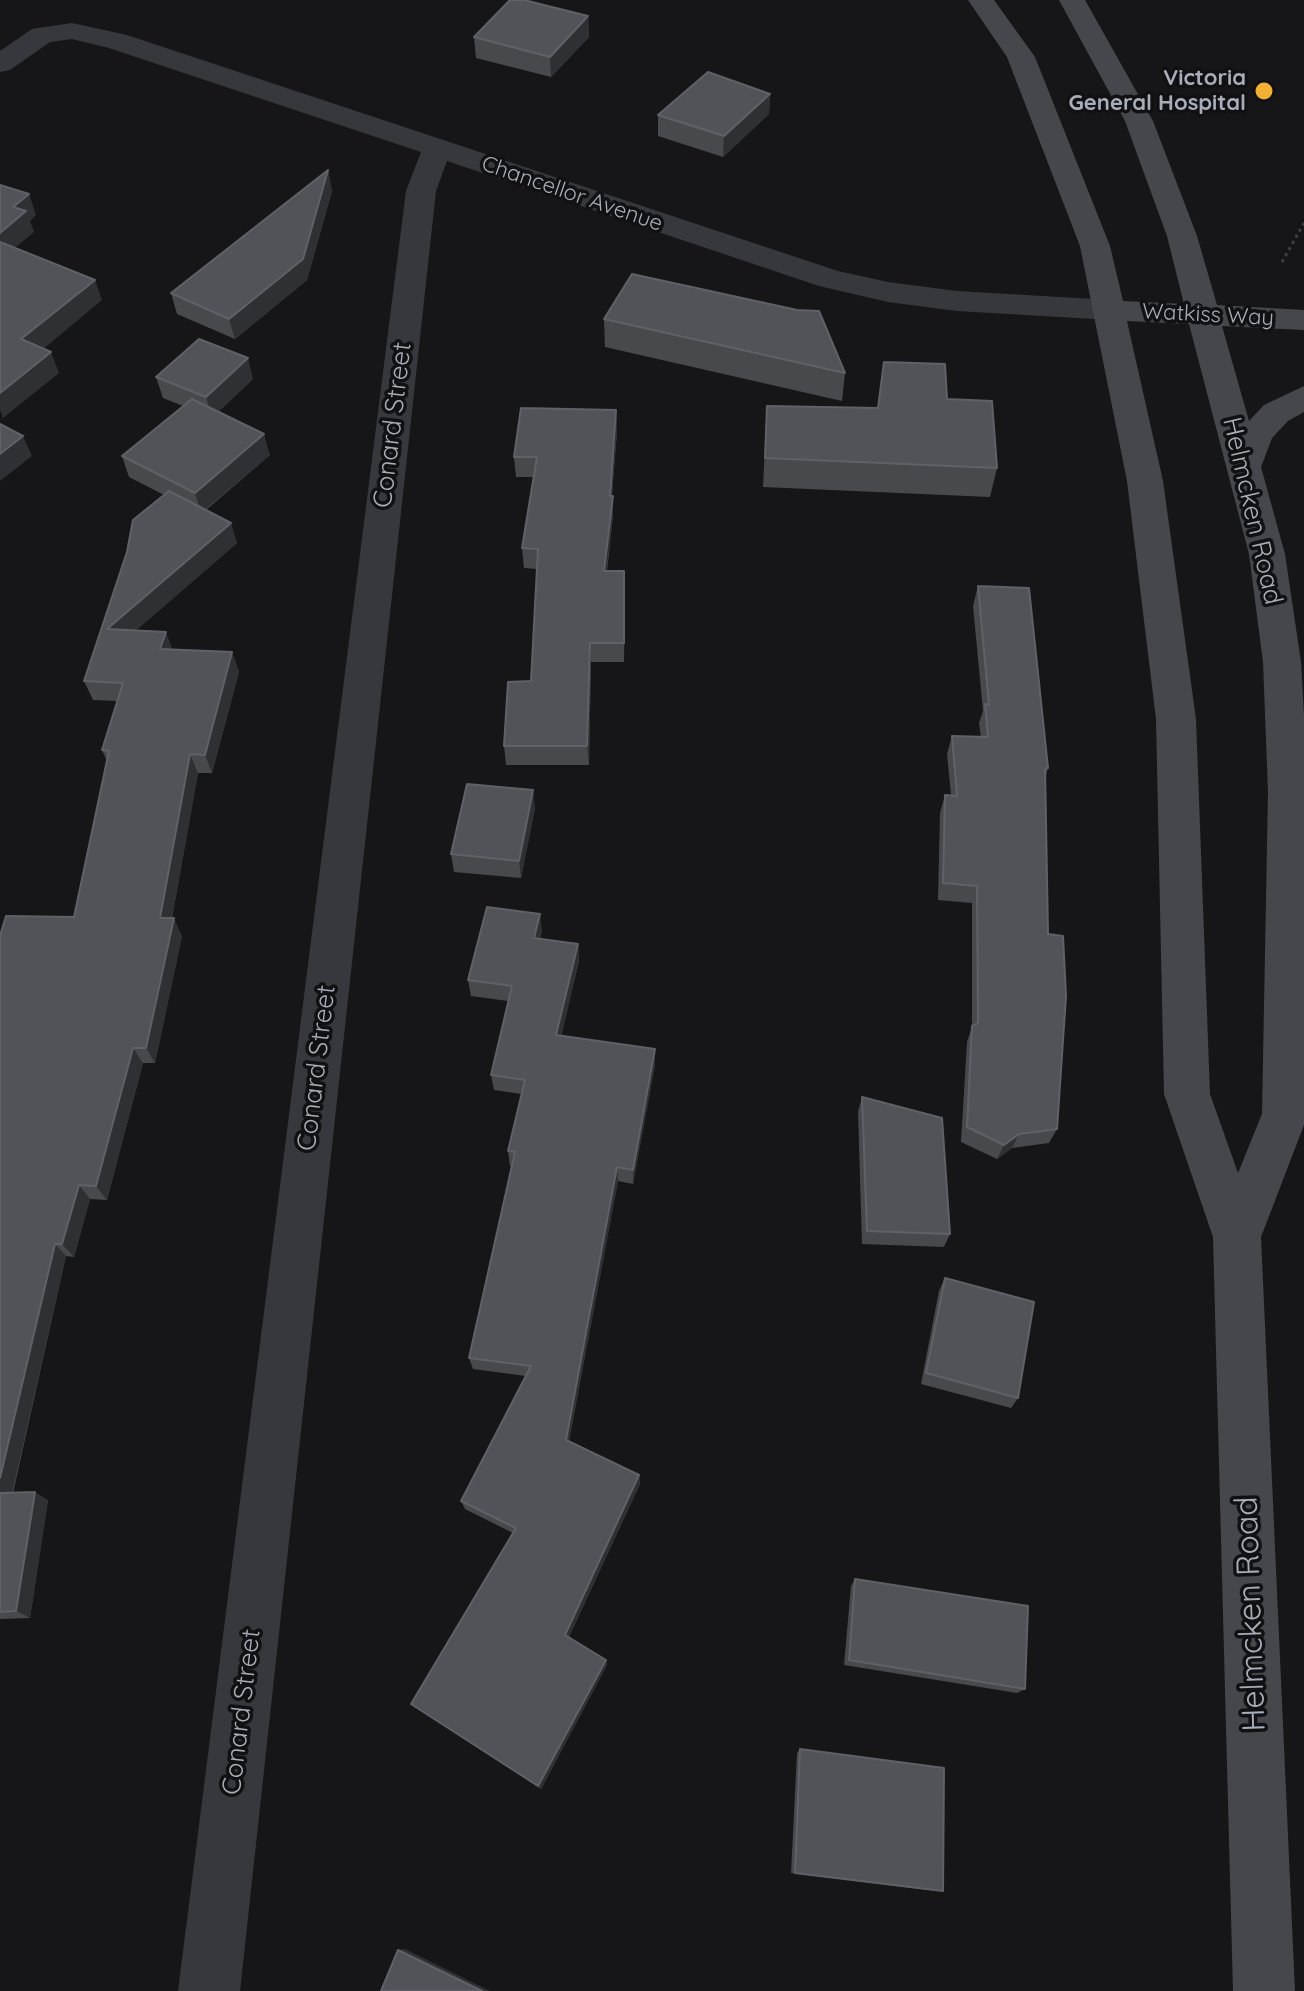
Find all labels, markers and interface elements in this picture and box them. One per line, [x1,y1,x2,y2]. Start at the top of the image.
place label: Victoria General Hospital [1069,65,1246,116]
marker: Victoria General Hospital [1253,80,1275,102]
street label: Chancellor Avenue [478,151,666,237]
street label: Watkiss Way [1141,298,1275,332]
street label: Conard Street [367,340,419,510]
street label: Helmcken Road [1215,414,1289,608]
street label: Conard Street [291,983,343,1153]
street label: Helmcken Road [1228,1496,1274,1732]
street label: Conard Street [216,1627,268,1797]

